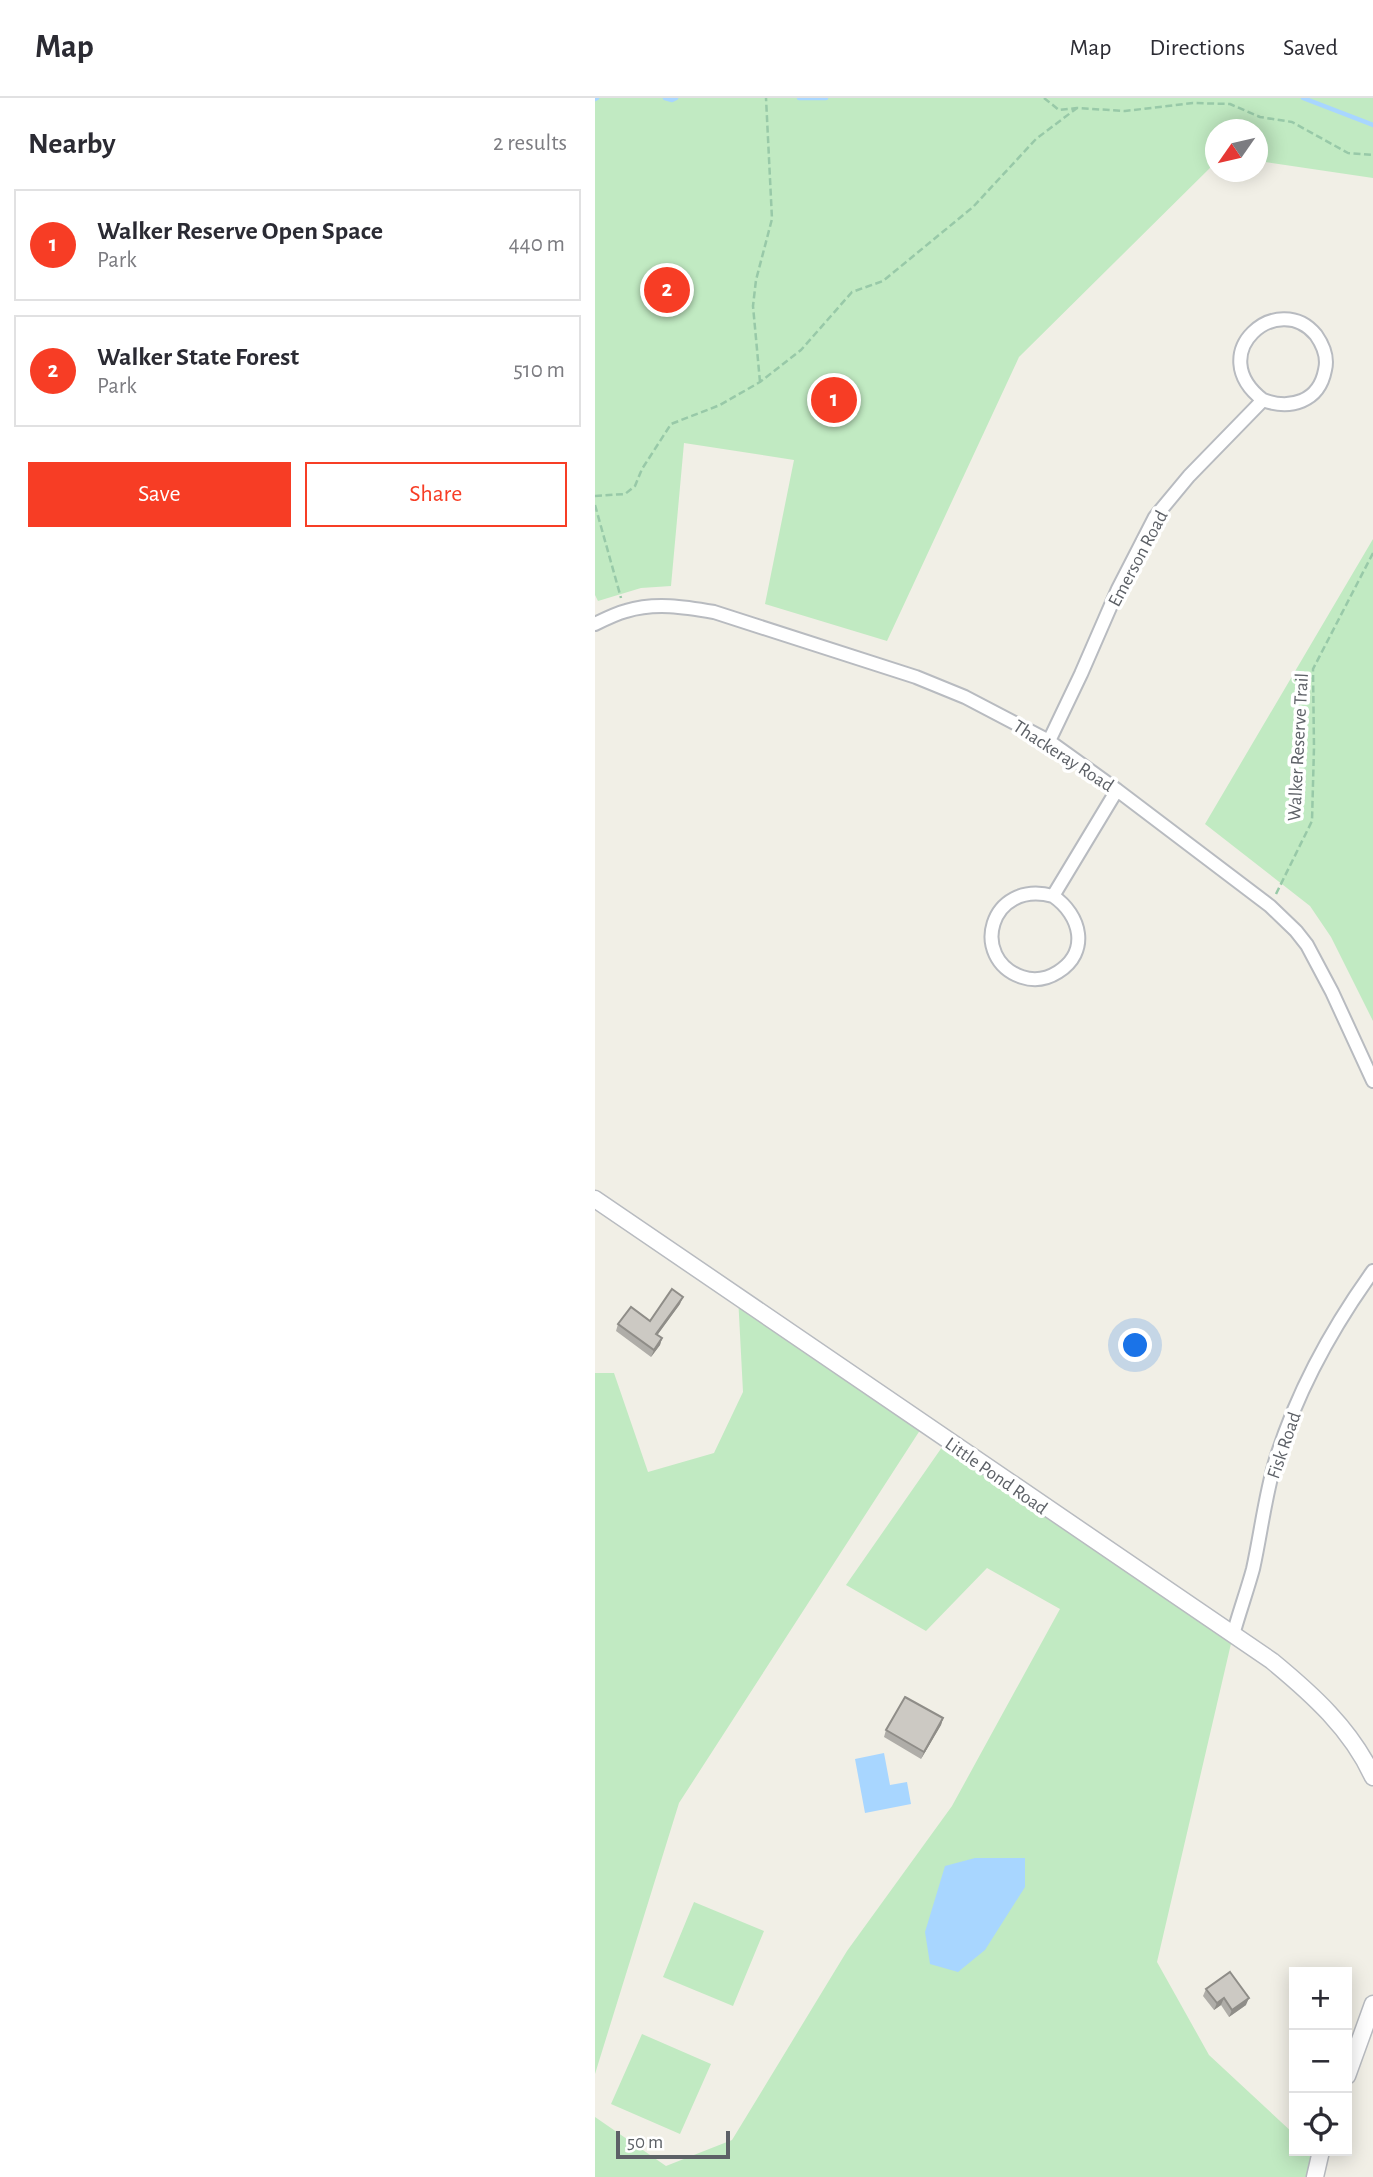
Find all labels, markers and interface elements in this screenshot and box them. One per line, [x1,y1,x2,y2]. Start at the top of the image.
text: Map [35,31,94,64]
text: Map [1069,36,1111,60]
text: Directions [1149,36,1245,60]
text: Saved [1283,36,1338,60]
north arrow [1205,119,1268,182]
text: Nearby [28,129,116,159]
text: 2 results [493,132,567,155]
text: Walker Reserve Open Space [97,218,383,244]
text: 1 [49,233,57,256]
text: 440 m [509,233,565,256]
text: Park [97,249,137,272]
pin: 2 [644,264,690,316]
text: Walker State Forest [97,344,299,370]
text: 2 [48,359,58,382]
text: 510 m [513,359,565,382]
pin: 1 [811,374,857,426]
text: Park [97,375,137,398]
button: Save [28,462,291,527]
button: Share [305,462,567,527]
street label: Emerson Road [1105,507,1172,610]
street label: Walker Reserve Trail [1285,673,1312,822]
street label: Thackeray Road [1009,717,1117,796]
your location [1118,1328,1152,1362]
street label: Fisk Road [1264,1409,1305,1481]
street label: Little Pond Road [942,1434,1051,1519]
map controls [1289,1967,1352,2156]
button: + [1289,1967,1352,2030]
button: − [1289,2030,1352,2093]
button: locate [1289,2093,1352,2156]
scale bar [616,2128,730,2160]
text: 50 m [627,2133,663,2152]

